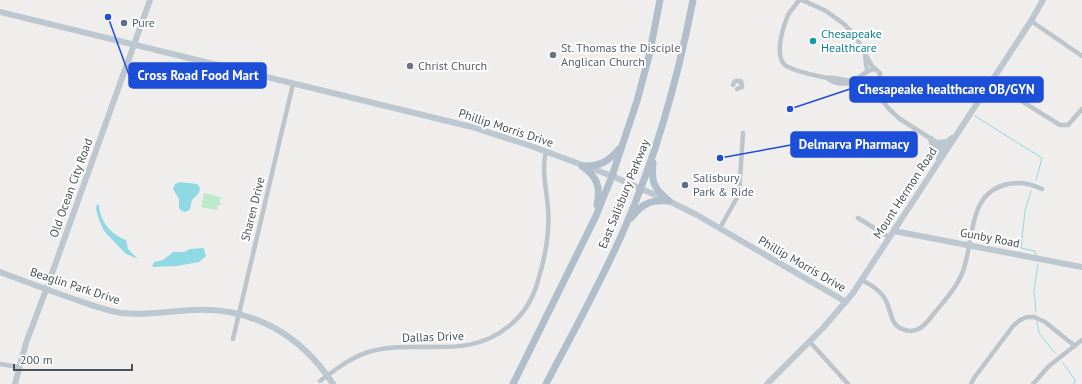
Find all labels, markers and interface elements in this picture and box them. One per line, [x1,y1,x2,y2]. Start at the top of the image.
place label: Pure [132,15,155,30]
marker: Pure [119,18,129,28]
place label: Chesapeake Healthcare [821,26,882,55]
marker: Chesapeake Healthcare [808,36,818,46]
place label: St. Thomas the Disciple Anglican Church [561,40,680,69]
marker: St. Thomas the Disciple Anglican Church [548,50,558,60]
place label: Christ Church [418,58,487,73]
marker: Christ Church [405,61,415,71]
callout: Cross Road Food Mart [129,63,266,88]
text: Cross Road Food Mart [137,67,259,84]
callout: Chesapeake healthcare OB/GYN [850,77,1043,102]
text: Chesapeake healthcare OB/GYN [858,81,1034,98]
street label: Phillip Morris Drive [457,105,555,150]
callout: Delmarva Pharmacy [791,132,917,157]
street label: Old Ocean City Road [46,136,95,239]
text: Delmarva Pharmacy [799,136,910,153]
street label: East Salisbury Parkway [595,137,652,251]
street label: Mount Hermon Road [869,144,940,241]
place label: Salisbury Park & Ride [693,170,754,199]
street label: Sharen Drive [237,175,268,243]
marker: Salisbury Park & Ride [680,180,690,190]
street label: Gunby Road [959,224,1021,251]
street label: Phillip Morris Drive [756,232,849,295]
street label: Beaglin Park Drive [28,264,122,307]
street label: Dallas Drive [402,328,464,345]
scale bar [14,346,132,372]
text: 200 m [20,352,53,367]

